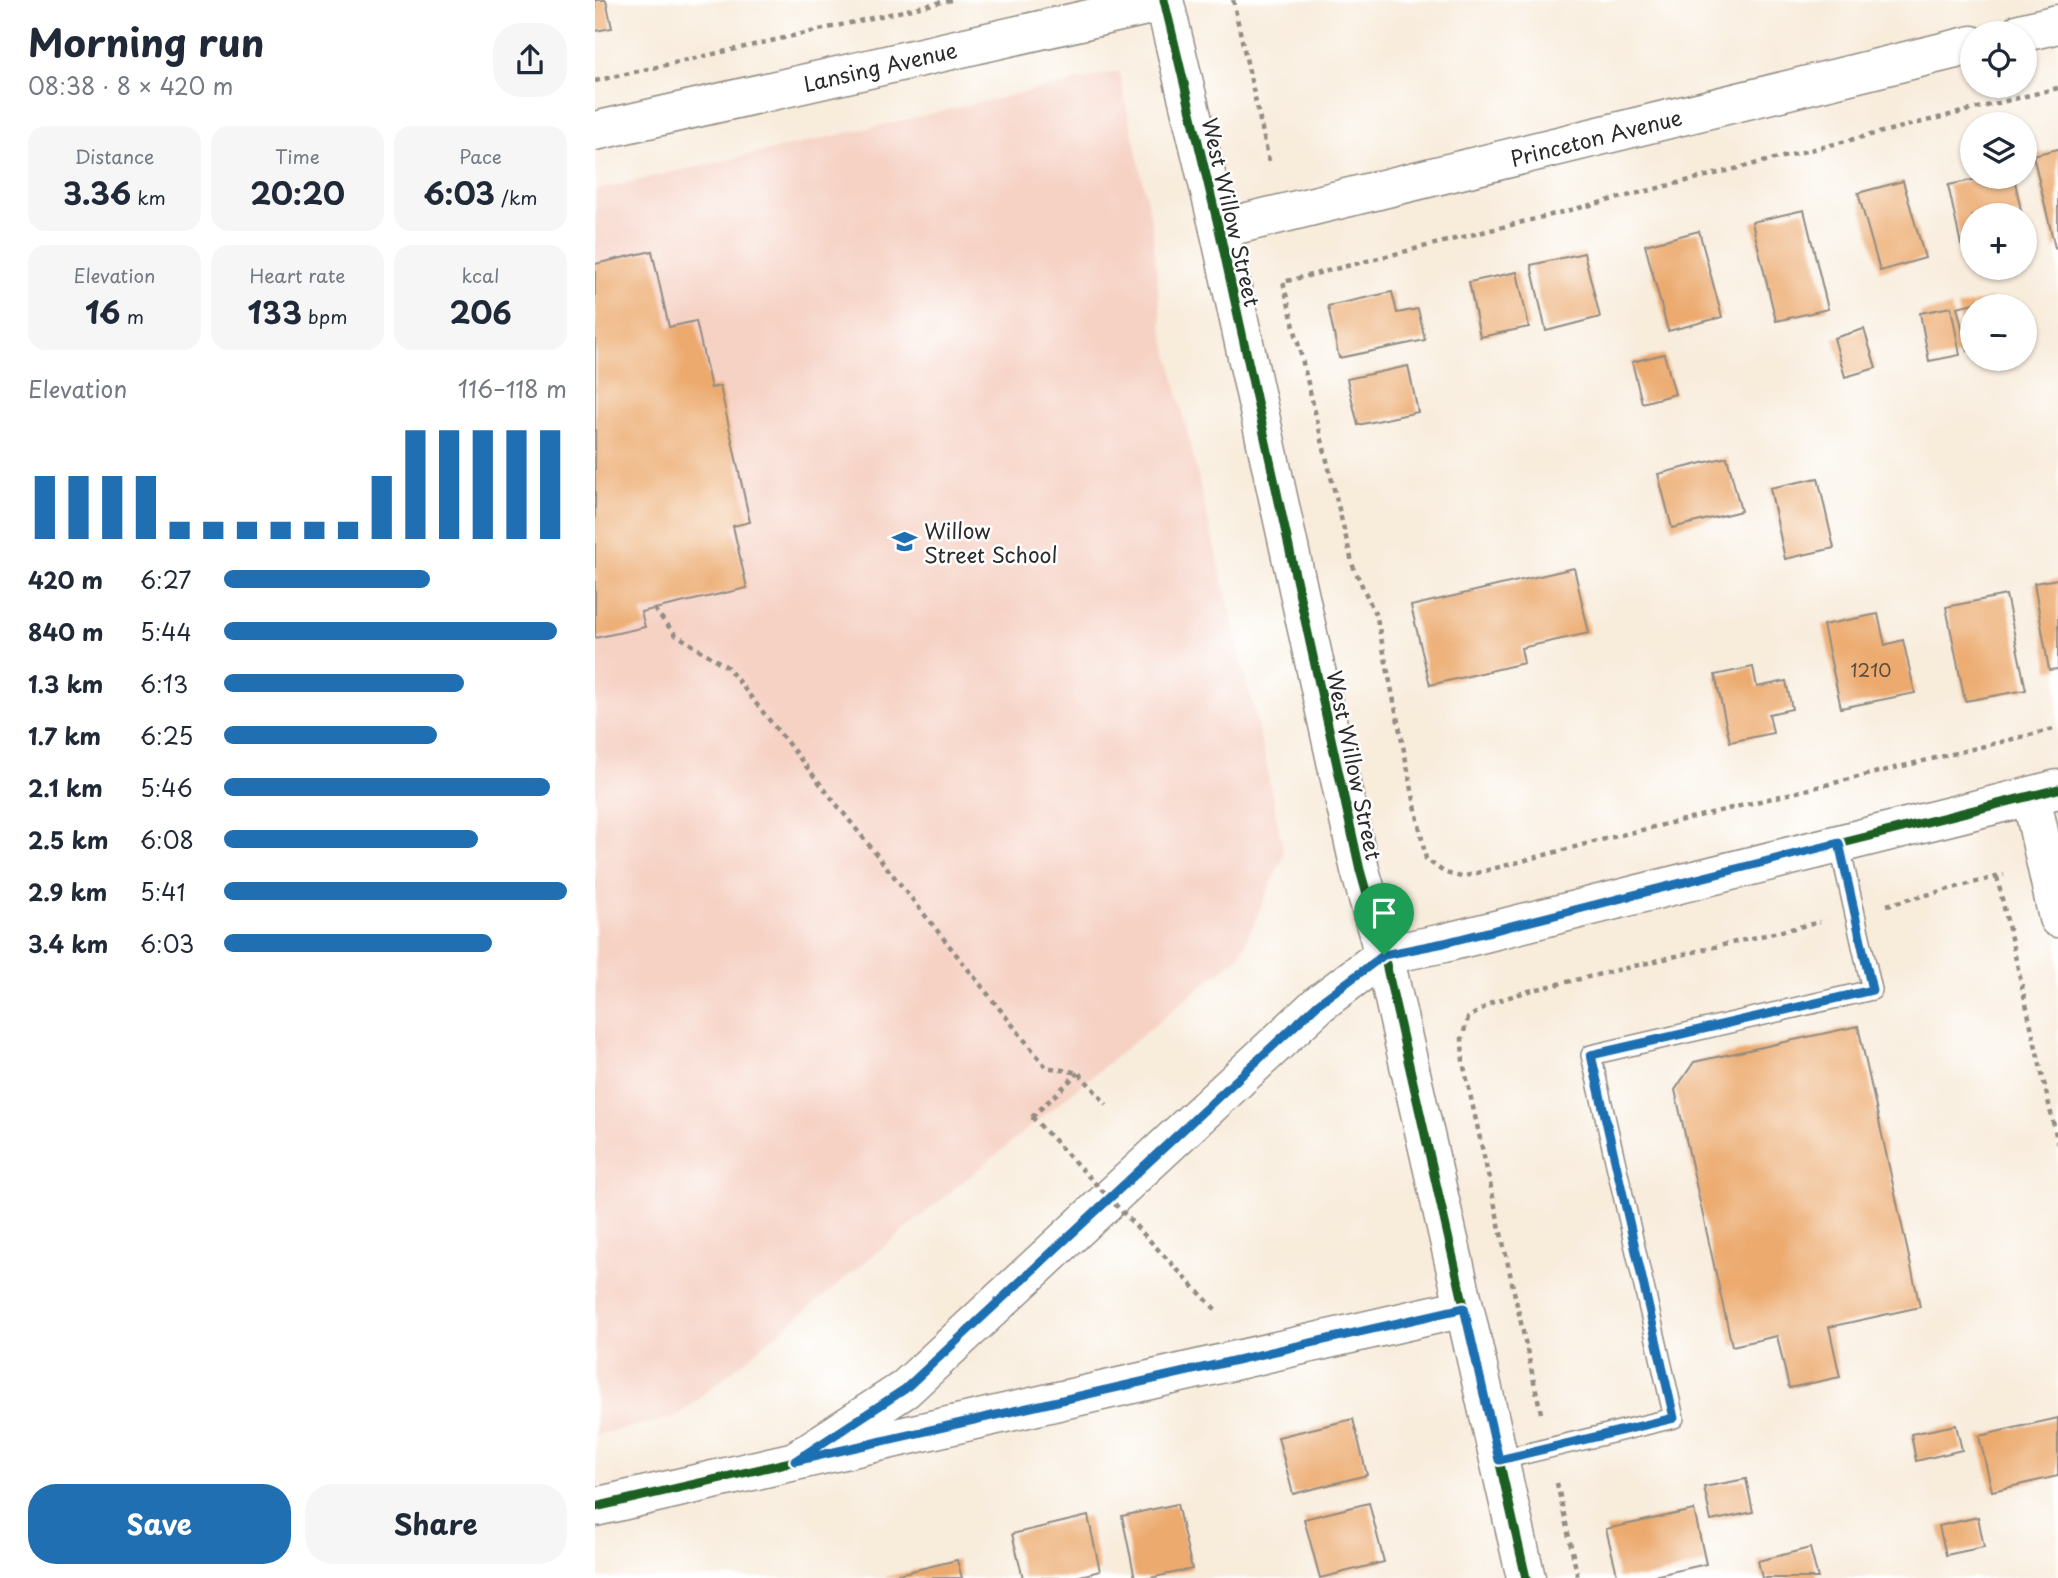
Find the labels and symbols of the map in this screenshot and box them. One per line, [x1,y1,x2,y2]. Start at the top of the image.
street label: Lansing Avenue [800,33,960,99]
street label: Princeton Avenue [1507,100,1685,174]
street label: West Willow Street [1195,114,1269,310]
place label: Willow Street School [924,514,1057,570]
school or university icon: Willow Street School [890,528,918,556]
house number: 1210 [1851,656,1892,683]
street label: West Willow Street [1319,667,1391,863]
pin [1354,883,1414,955]

